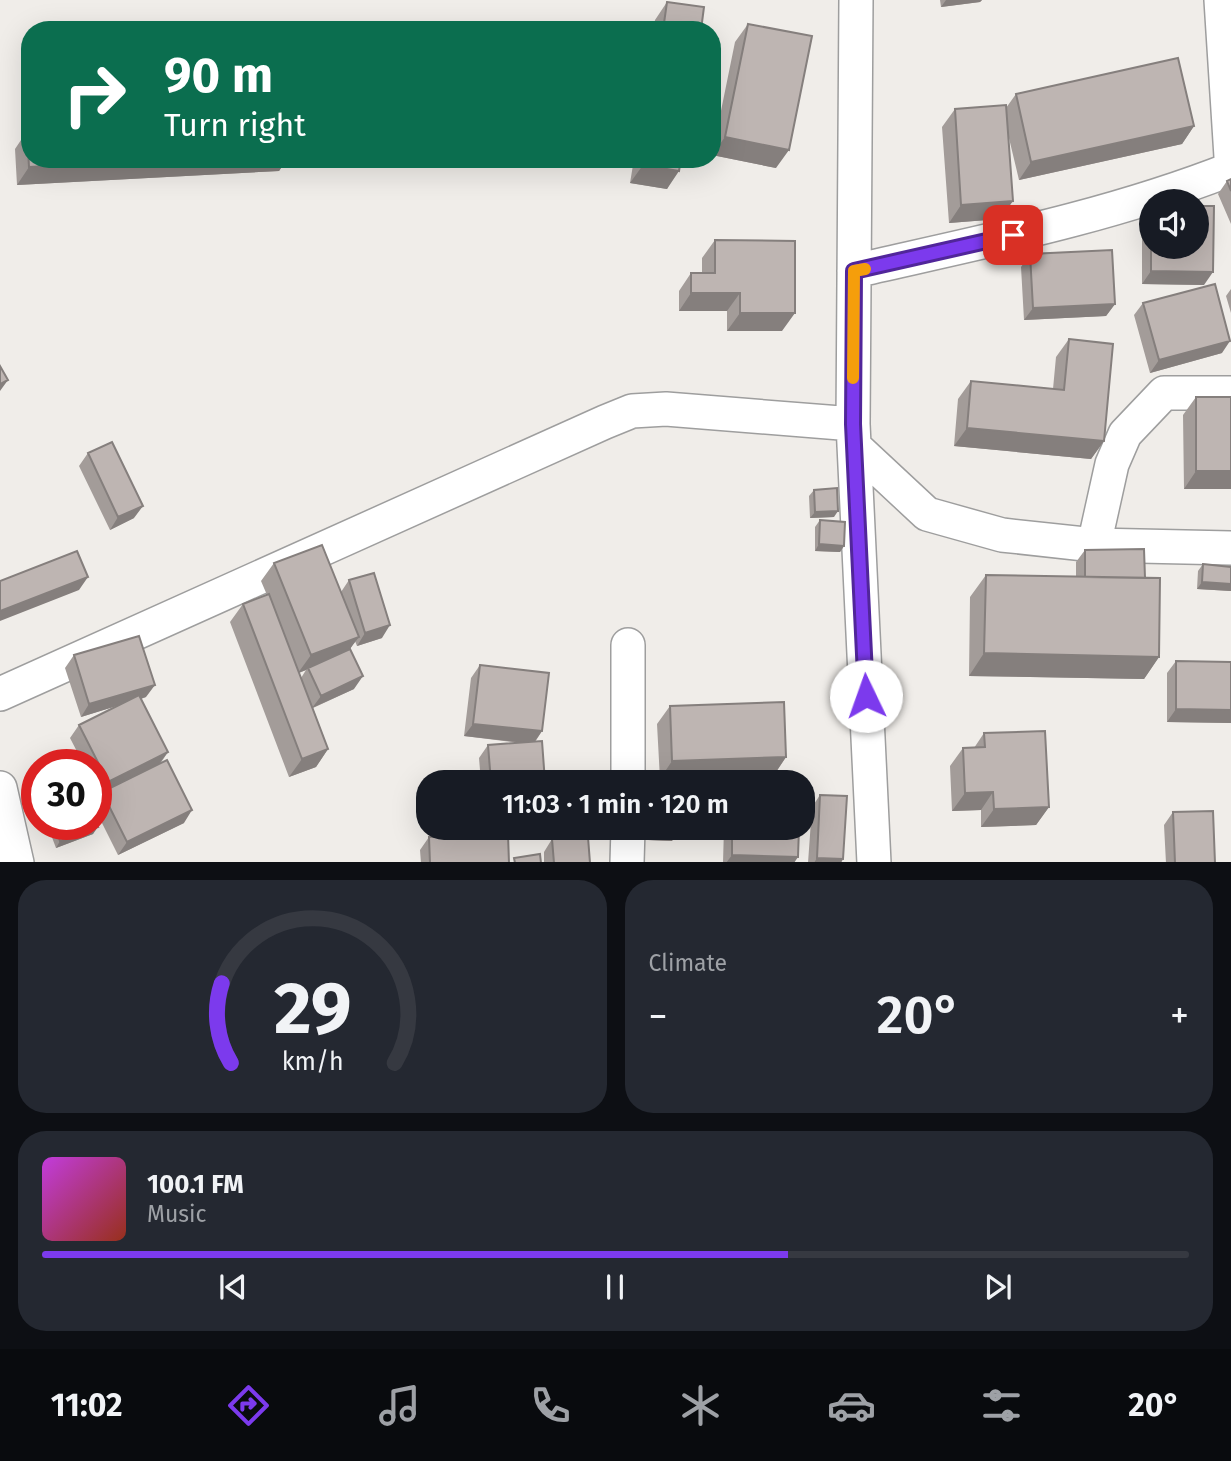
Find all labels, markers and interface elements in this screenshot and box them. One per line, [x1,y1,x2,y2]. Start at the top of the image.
text: 90 m [164,46,273,105]
icon: right [49,49,140,140]
text: Turn right [164,106,306,144]
map controls [1139,189,1209,259]
button: sound [1139,189,1209,259]
pin [983,205,1043,265]
icon: arrive [994,216,1032,254]
position arrow [829,659,903,733]
speed limit sign: 30 [21,749,112,840]
text: 11:03 · 1 min · 120 m [502,789,729,820]
text: Climate [649,949,727,977]
text: 29 [273,965,351,1052]
text: 20° [877,984,961,1047]
text: − [649,993,668,1039]
text: + [1170,993,1189,1039]
text: km/h [281,1046,343,1076]
text: 100.1 FM [147,1169,244,1200]
text: Music [147,1200,207,1228]
icon: previous [214,1268,252,1306]
icon: pause [596,1268,634,1306]
icon: next [979,1268,1017,1306]
icon: directions [224,1381,273,1430]
icon: music [375,1381,424,1430]
icon: phone [526,1381,575,1430]
icon: climate [676,1381,725,1430]
icon: car [827,1381,876,1430]
icon: filters [977,1381,1026,1430]
text: 11:02 [51,1386,123,1424]
text: 20° [1128,1386,1180,1424]

